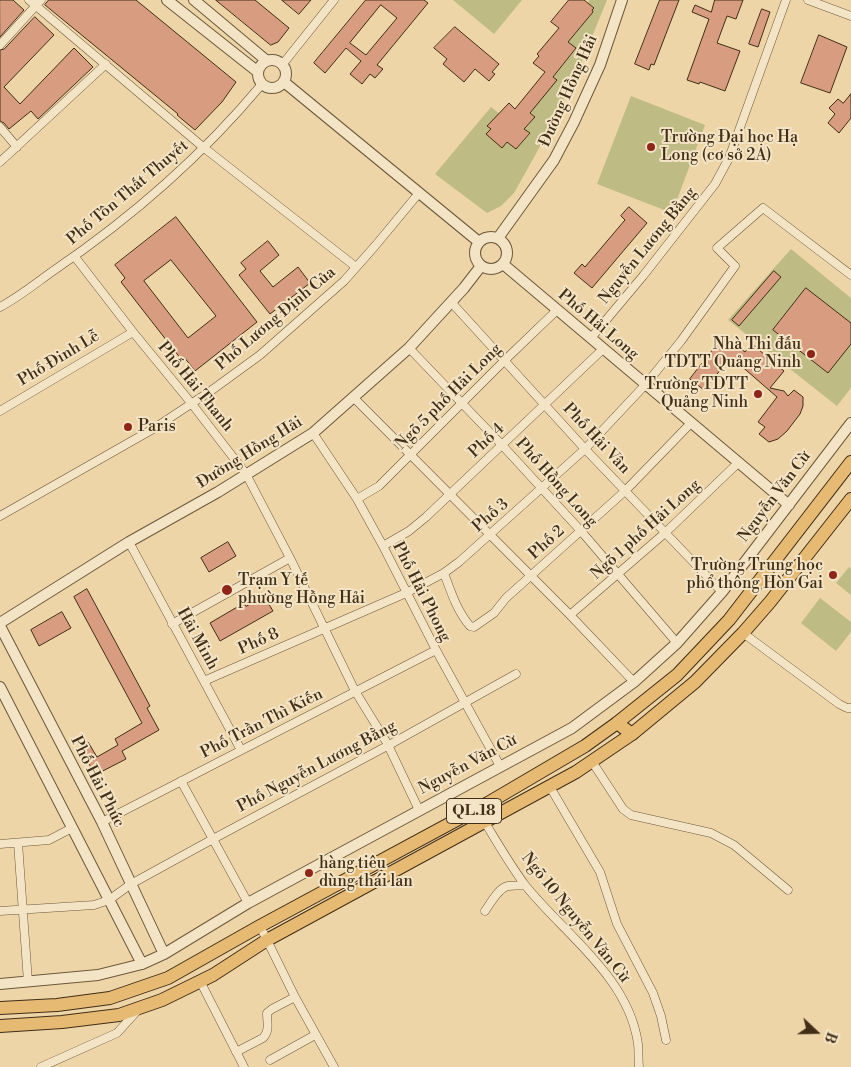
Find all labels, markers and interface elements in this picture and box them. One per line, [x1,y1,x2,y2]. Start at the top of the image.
street label: Đường Hồng Hải [536,32,602,150]
place label: Trường Đại học Hạ Long (cơ sở 2A) [661,128,798,166]
street label: Phố Tôn Thất Thuyết [63,137,193,249]
marker: Trường Đại học Hạ Long (cơ sở 2A) [645,141,657,153]
street label: Nguyễn Lương Bằng [595,184,701,308]
street label: Phố Lương Định Của [212,263,340,375]
street label: Phố Hải Long [554,286,642,364]
street label: Phố Đinh Lễ [15,327,103,391]
place label: Nhà Thi đấu TDTT Quảng Ninh [664,335,801,373]
street label: Phố Hải Thanh [153,338,237,436]
street label: Ngõ 5 phố Hải Long [392,340,506,454]
marker: Nhà Thi đấu TDTT Quảng Ninh [805,348,817,360]
place label: Trường TDTT Quảng Ninh [645,375,748,413]
marker: Trường TDTT Quảng Ninh [752,388,764,400]
street label: Phố Hải Vân [558,400,634,478]
street label: Đường Hồng Hải [194,413,306,493]
place label: Paris [138,417,176,437]
street label: Phố 4 [465,420,509,462]
marker: Paris [122,421,134,433]
street label: Phố Hồng Long [511,435,601,531]
street label: Nguyễn Văn Cừ [735,448,815,546]
street label: Ngõ 1 phố Hải Long [587,476,705,584]
street label: Phố 3 [469,495,513,537]
street label: Phố 2 [525,522,569,564]
street label: Phố Hải Phong [388,539,454,645]
place label: Trường Trung học phổ thông Hòn Gai [687,556,823,594]
marker: Trường Trung học phổ thông Hòn Gai [827,569,839,581]
place label: Trạm Y tế phường Hồng Hải [238,571,365,609]
marker: Trạm Y tế phường Hồng Hải [220,583,234,597]
street label: Hải Minh [172,605,222,673]
street label: Phố 8 [236,625,282,659]
street label: Phố Trần Thì Kiến [198,685,326,763]
street label: Phố Nguyễn Lương Bằng [234,717,400,817]
street label: Nguyễn Văn Cừ [415,731,521,799]
street label: Phố Hải Phúc [66,733,128,831]
road number: QL.18 [446,798,502,824]
street label: Ngõ 10 Nguyễn Văn Cừ [517,849,633,987]
place label: hàng tiêu dùng thái lan [319,854,413,892]
marker: hàng tiêu dùng thái lan [303,867,315,879]
north arrow [791,1007,841,1057]
text: B [820,1029,840,1046]

